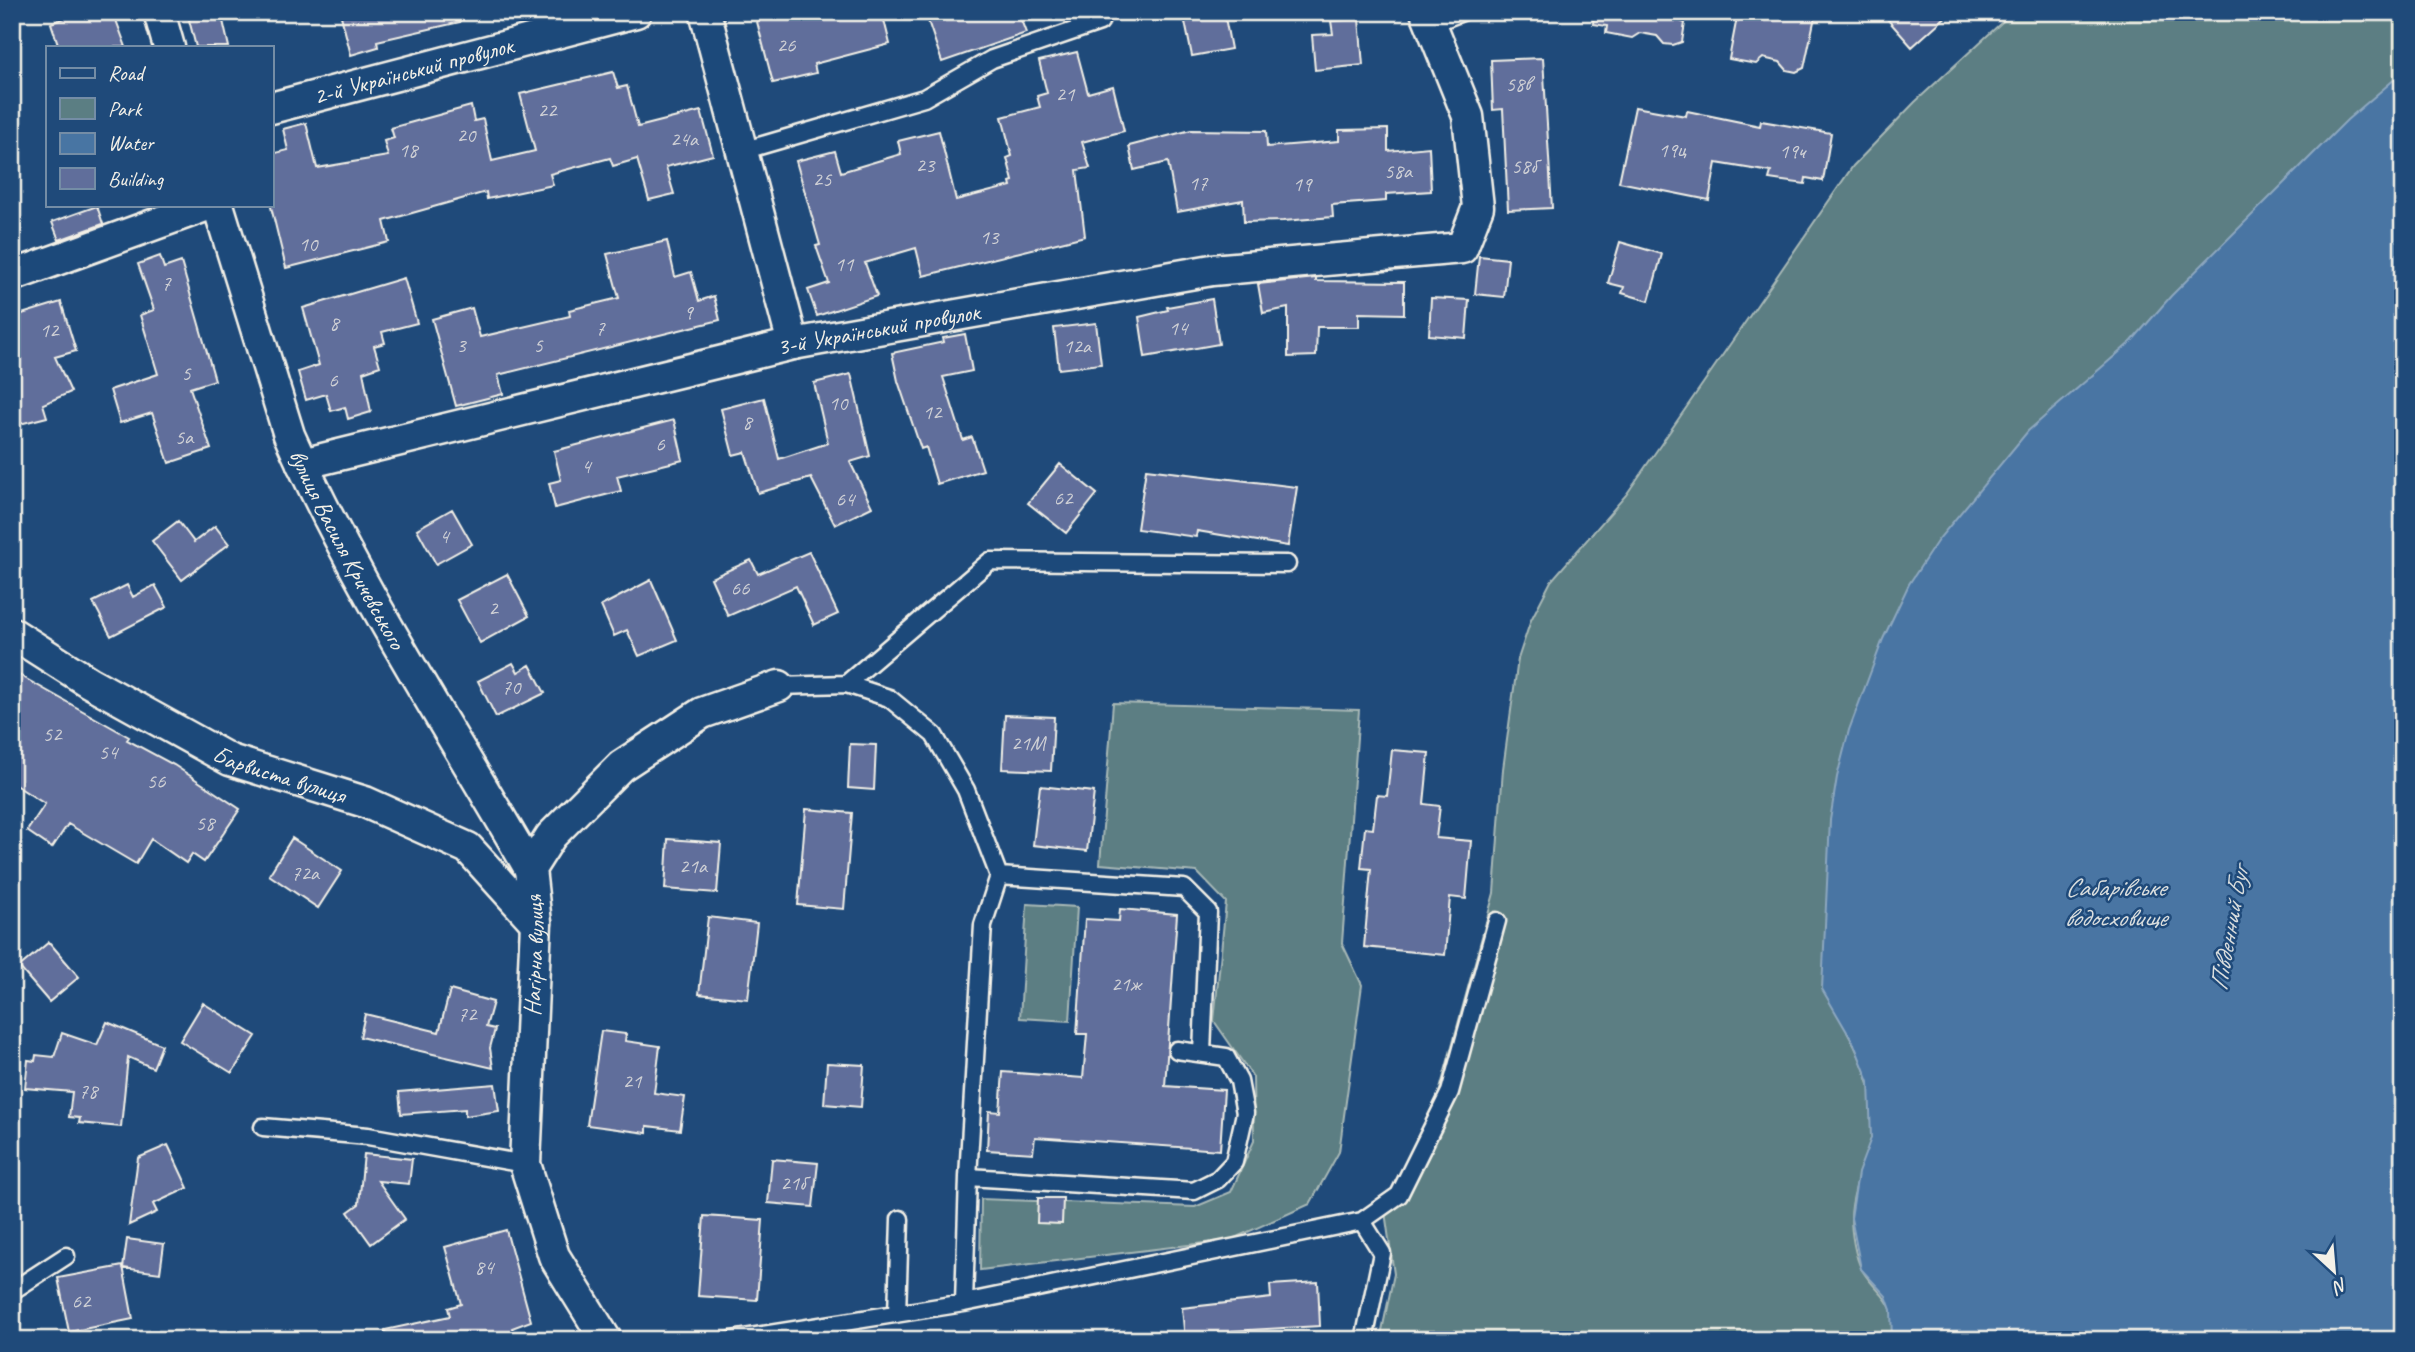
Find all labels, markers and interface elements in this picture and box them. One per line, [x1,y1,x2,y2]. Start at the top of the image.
street label: 2-й Український провулок [310,29,518,111]
house number: 26 [777,32,796,58]
legend [46,46,273,206]
text: Road [108,60,147,86]
house number: 58в [1505,71,1535,97]
house number: 21 [1056,81,1076,107]
text: Park [108,96,143,122]
house number: 22 [538,97,558,123]
house number: 20 [457,122,477,148]
house number: 24а [670,126,700,152]
text: Water [108,130,155,156]
house number: 18 [399,137,420,163]
house number: 19ц [1658,137,1687,163]
house number: 19ч [1779,138,1807,164]
house number: 23 [916,152,936,178]
house number: 58б [1511,153,1542,179]
house number: 58а [1384,158,1414,184]
text: Building [108,166,165,192]
house number: 25 [813,166,833,192]
house number: 17 [1189,170,1209,196]
house number: 19 [1293,171,1313,197]
house number: 13 [980,224,1000,250]
house number: 10 [299,231,319,257]
house number: 11 [835,251,855,277]
house number: 7 [161,270,172,296]
street label: 3-й Український провулок [774,296,984,362]
house number: 9 [683,299,694,325]
house number: 8 [329,310,341,336]
house number: 7 [595,315,606,341]
house number: 14 [1169,315,1190,341]
house number: 12 [40,317,60,343]
house number: 3 [456,332,467,358]
house number: 5 [533,332,544,358]
house number: 12а [1063,333,1093,359]
house number: 5 [181,360,192,386]
house number: 6 [328,367,338,393]
house number: 10 [829,390,849,416]
house number: 12 [923,399,943,425]
house number: 8 [742,409,754,435]
house number: 5а [175,424,195,450]
house number: 6 [655,431,665,457]
street label: вулиця Василя Кричевського [283,445,413,656]
house number: 4 [581,453,593,479]
house number: 62 [1054,485,1074,511]
house number: 64 [836,486,857,512]
house number: 4 [439,523,451,549]
house number: 66 [731,575,750,601]
house number: 2 [488,595,499,621]
house number: 70 [502,674,522,700]
house number: 52 [43,721,63,747]
house number: 21М [1011,730,1047,756]
house number: 54 [99,739,120,765]
street label: Барвиста вулиця [208,739,351,811]
house number: 56 [147,768,166,794]
house number: 58 [196,810,217,836]
house number: 21а [679,853,709,879]
water label: Південний Буг [2202,859,2257,993]
house number: 72а [291,860,321,886]
water label: Сабарівське водосховище [2064,871,2170,934]
street label: Нагірна вулиця [517,892,551,1016]
house number: 21ж [1111,971,1143,997]
house number: 72 [458,1001,478,1027]
house number: 21 [623,1068,643,1094]
house number: 78 [79,1078,100,1104]
house number: 21б [780,1170,811,1196]
north arrow [2300,1236,2370,1306]
house number: 84 [475,1254,496,1280]
text: N [2328,1272,2352,1300]
house number: 62 [72,1288,92,1314]

